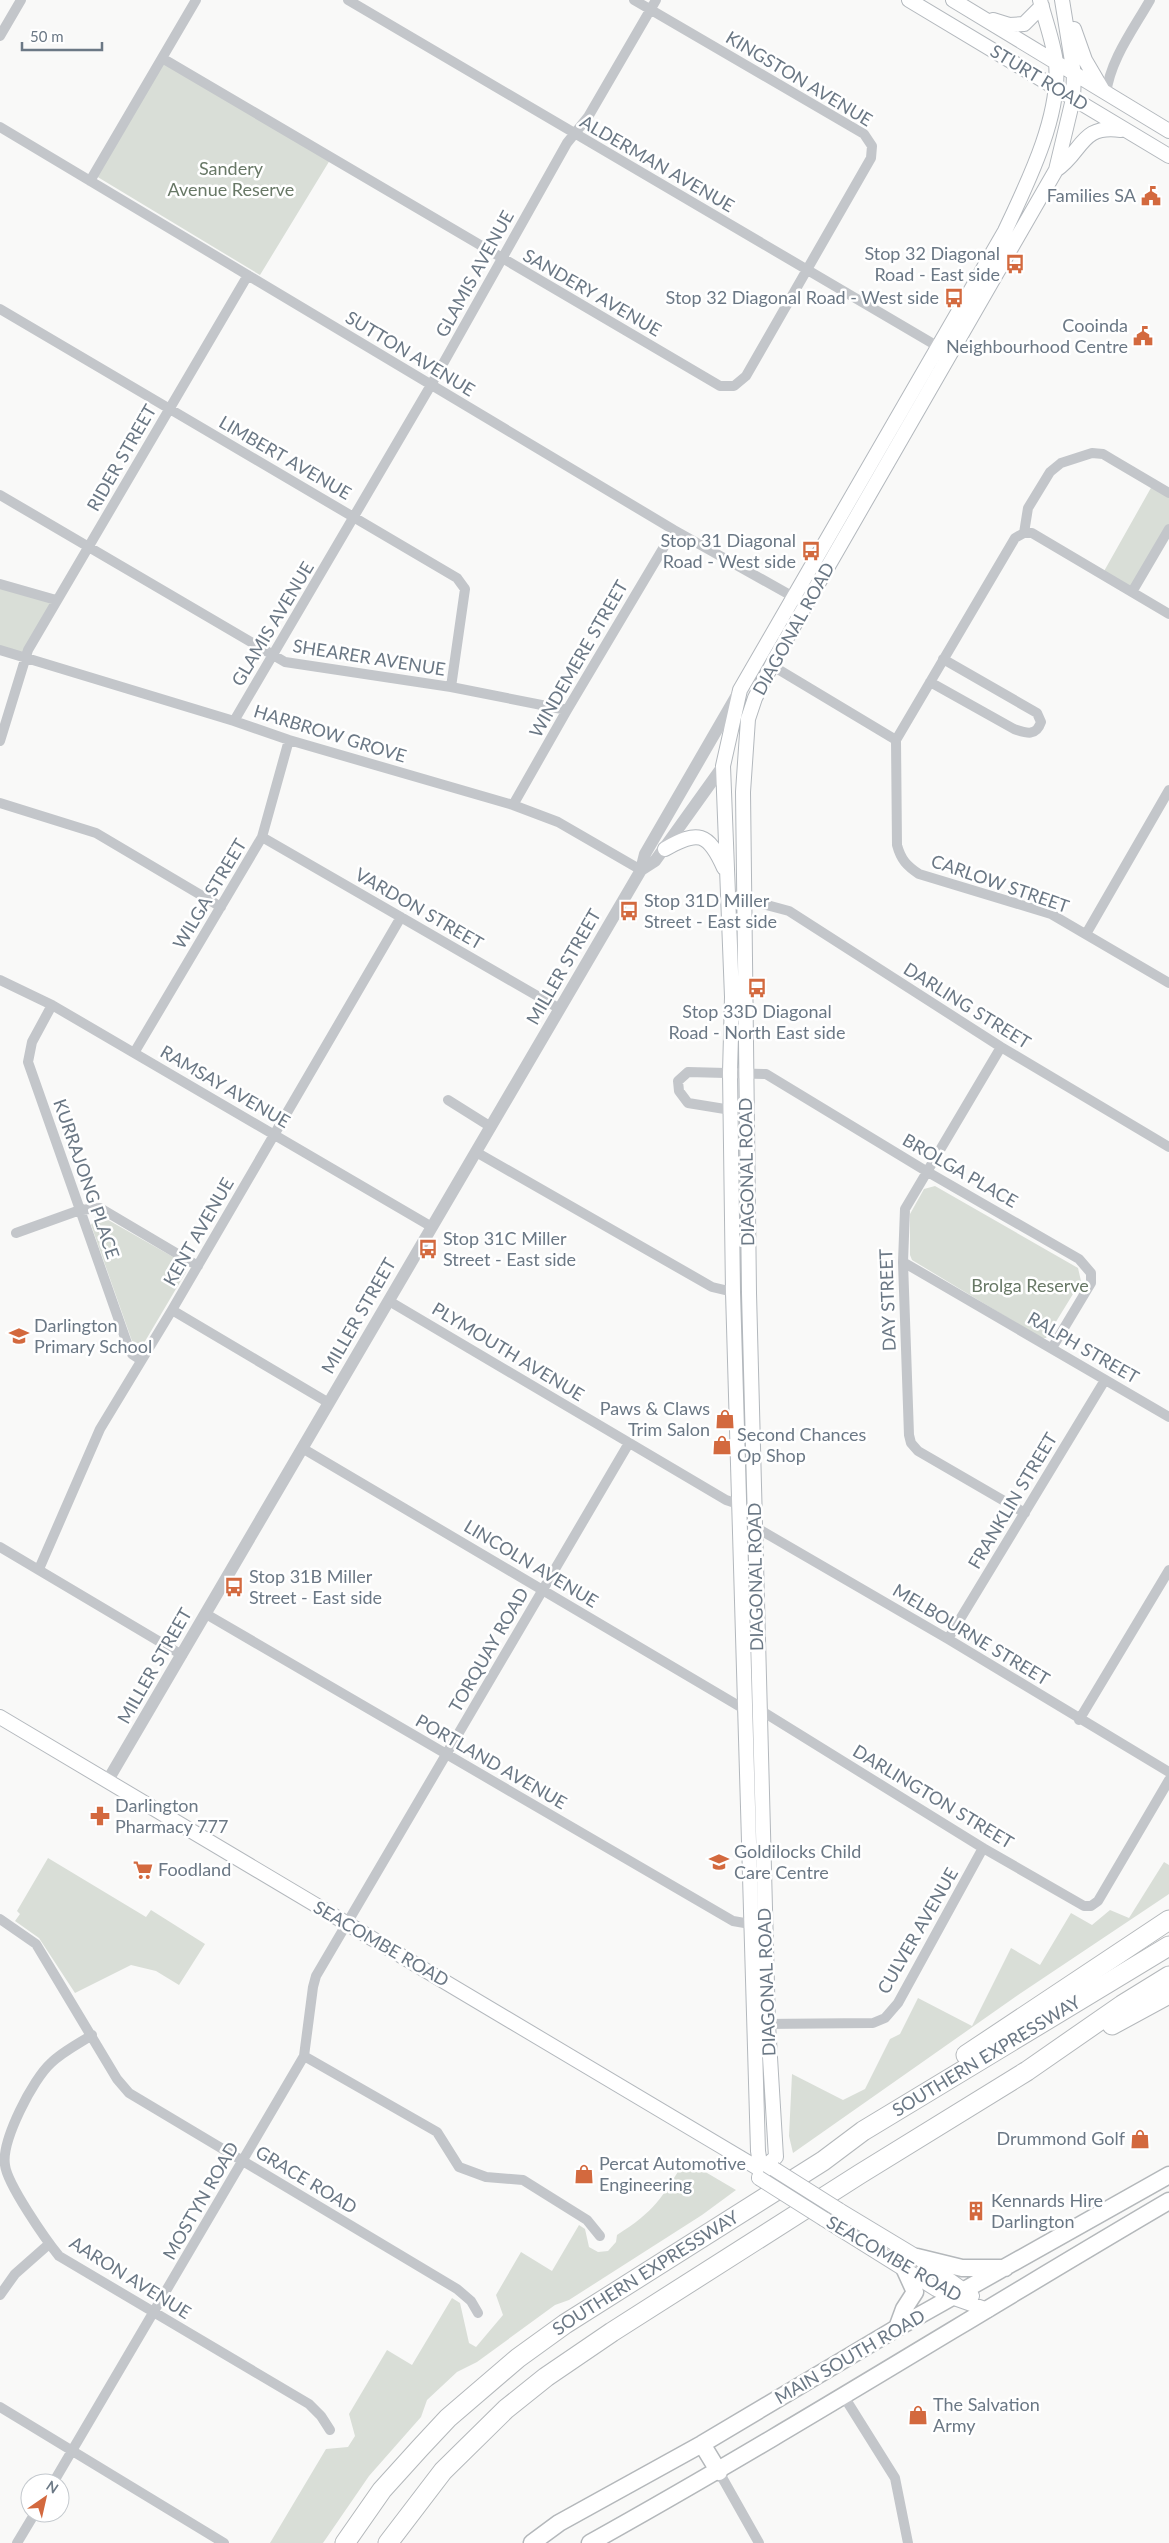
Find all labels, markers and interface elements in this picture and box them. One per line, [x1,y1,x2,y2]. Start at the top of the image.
scale bar [22,20,102,52]
street label: KINGSTON AVENUE [722,26,877,131]
text: 50 m [30,27,64,45]
street label: STURT ROAD [987,39,1092,115]
street label: ALDERMAN AVENUE [576,110,739,216]
park label: Sandery Avenue Reserve [168,157,294,200]
place label: Families SA [1047,184,1137,206]
public building icon: Families SA [1140,185,1162,207]
street label: GLAMIS AVENUE [430,206,518,341]
place label: Stop 32 Diagonal Road - East side [864,242,1000,285]
street label: SANDERY AVENUE [519,244,666,341]
bus stop icon: Stop 32 Diagonal Road - East side [1004,253,1026,275]
place label: Stop 32 Diagonal Road - West side [666,286,939,308]
bus stop icon: Stop 32 Diagonal Road - West side [943,287,965,309]
street label: SUTTON AVENUE [342,306,479,400]
place label: Cooinda Neighbourhood Centre [946,314,1128,357]
public building icon: Cooinda Neighbourhood Centre [1132,325,1154,347]
street label: RIDER STREET [82,400,161,515]
street label: LIMBERT AVENUE [215,410,356,504]
place label: Stop 31 Diagonal Road - West side [660,529,796,572]
bus stop icon: Stop 31 Diagonal Road - West side [800,540,822,562]
street label: GLAMIS AVENUE [226,557,318,690]
street label: DIAGONAL ROAD [748,558,839,699]
street label: WINDEMERE STREET [524,576,632,741]
street label: SHEARER AVENUE [291,634,447,680]
street label: HARBROW GROVE [251,699,409,767]
street label: WILGA STREET [168,834,251,953]
street label: CARLOW STREET [928,849,1073,917]
street label: VARDON STREET [352,863,488,954]
place label: Stop 31D Miller Street - East side [644,889,777,932]
bus stop icon: Stop 31D Miller Street - East side [618,900,640,922]
street label: MILLER STREET [521,905,605,1028]
street label: DARLING STREET [900,957,1035,1053]
bus stop icon: Stop 33D Diagonal Road - North East side [746,977,768,999]
place label: Stop 33D Diagonal Road - North East side [669,1000,845,1043]
street label: RAMSAY AVENUE [157,1040,294,1132]
street label: KURRAJONG PLACE [49,1096,125,1262]
street label: DIAGONAL ROAD [734,1098,758,1246]
street label: BROLGA PLACE [899,1128,1022,1212]
street label: KENT AVENUE [158,1173,238,1290]
place label: Stop 31C Miller Street - East side [443,1227,576,1270]
bus stop icon: Stop 31C Miller Street - East side [417,1238,439,1260]
street label: DAY STREET [874,1248,900,1352]
street label: MILLER STREET [316,1254,400,1377]
park label: Brolga Reserve [971,1274,1089,1296]
street label: PLYMOUTH AVENUE [428,1297,589,1405]
street label: RALPH STREET [1024,1306,1143,1388]
place label: Darlington Primary School [34,1314,152,1357]
school or university icon: Darlington Primary School [8,1325,30,1347]
place label: Paws & Claws Trim Salon [600,1397,710,1440]
shop icon: Paws & Claws Trim Salon [714,1408,736,1430]
place label: Second Chances Op Shop [737,1423,867,1466]
street label: FRANKLIN STREET [963,1428,1062,1573]
shop icon: Second Chances Op Shop [711,1434,733,1456]
street label: DIAGONAL ROAD [743,1503,767,1651]
street label: LINCOLN AVENUE [461,1514,602,1612]
place label: Stop 31B Miller Street - East side [249,1565,382,1608]
bus stop icon: Stop 31B Miller Street - East side [223,1576,245,1598]
street label: MELBOURNE STREET [889,1579,1054,1690]
street label: TORQUAY ROAD [444,1583,533,1716]
street label: MILLER STREET [112,1604,196,1727]
street label: PORTLAND AVENUE [412,1709,571,1813]
street label: DARLINGTON STREET [849,1739,1018,1853]
place label: Darlington Pharmacy 777 [115,1794,228,1837]
pharmacy icon: Darlington Pharmacy 777 [89,1805,111,1827]
place label: Goldilocks Child Care Centre [734,1840,861,1883]
school or university icon: Goldilocks Child Care Centre [708,1851,730,1873]
place label: Foodland [158,1858,231,1880]
supermarket icon: Foodland [132,1859,154,1881]
street label: CULVER AVENUE [872,1864,962,1997]
street label: SEACOMBE ROAD [310,1895,453,1991]
street label: DIAGONAL ROAD [752,1907,780,2057]
street label: SOUTHERN EXPRESSWAY [888,1990,1085,2121]
place label: Drummond Golf [997,2127,1126,2149]
shop icon: Drummond Golf [1129,2128,1151,2150]
street label: MOSTYN ROAD [158,2138,243,2263]
street label: GRACE ROAD [252,2140,361,2218]
place label: Percat Automotive Engineering [599,2152,746,2195]
shop icon: Percat Automotive Engineering [573,2163,595,2185]
place label: Kennards Hire Darlington [991,2189,1103,2232]
building icon: Kennards Hire Darlington [965,2200,987,2222]
street label: SOUTHERN EXPRESSWAY [548,2205,743,2339]
street label: SEACOMBE ROAD [823,2210,966,2306]
street label: AARON AVENUE [66,2231,195,2323]
street label: MAIN SOUTH ROAD [770,2304,929,2408]
place label: The Salvation Army [933,2393,1040,2436]
shop icon: The Salvation Army [907,2404,929,2426]
north arrow [20,2473,70,2523]
text: N [43,2477,62,2497]

